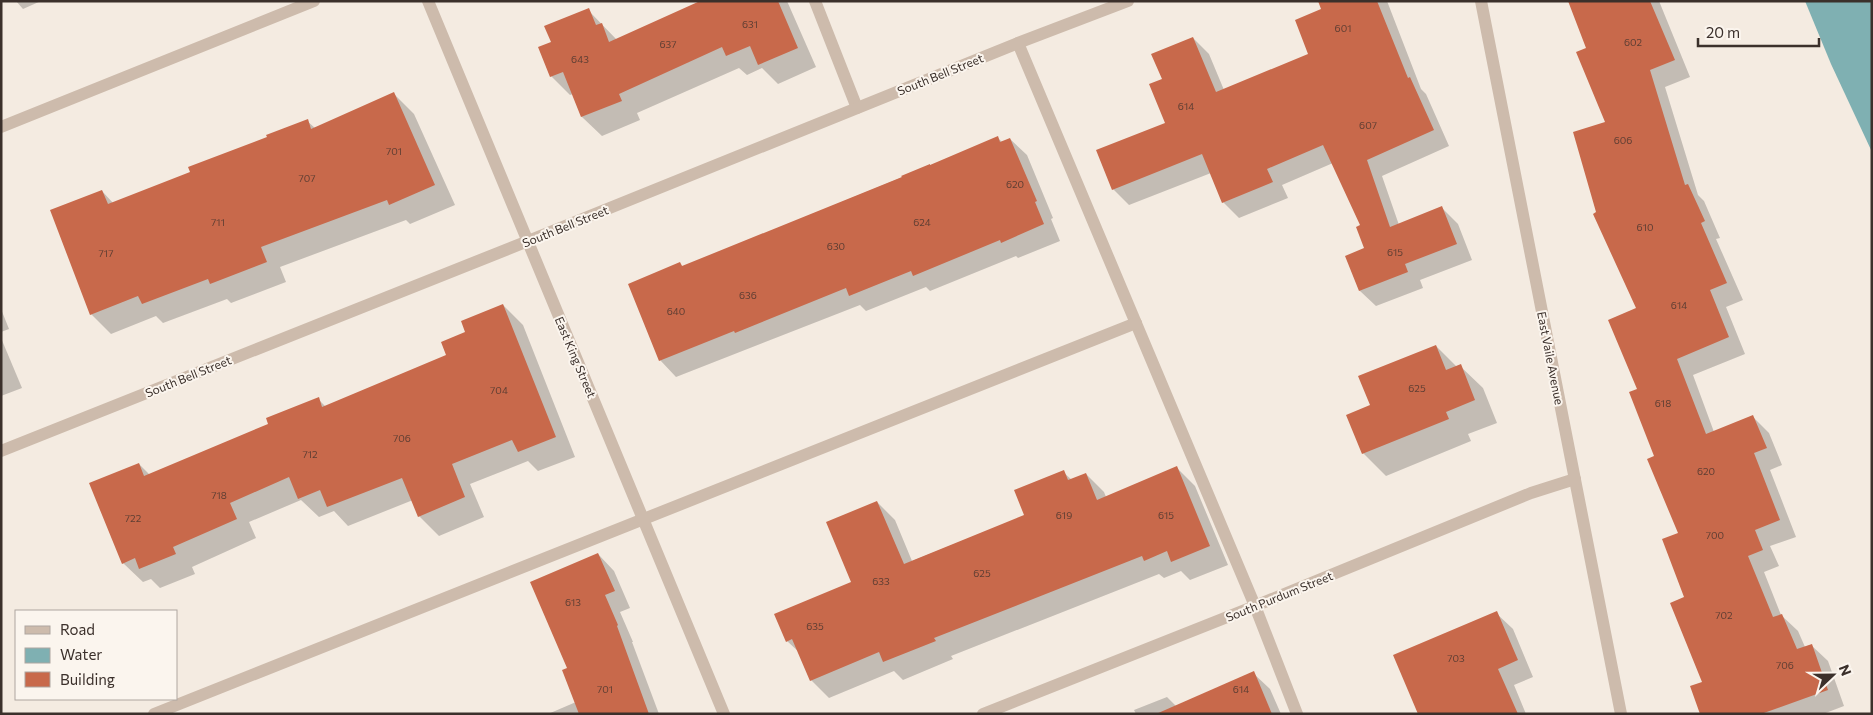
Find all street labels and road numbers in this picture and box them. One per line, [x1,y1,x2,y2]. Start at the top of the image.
street label: South Bell Street [895,50,985,98]
street label: South Bell Street [520,202,610,250]
street label: East Vaile Avenue [1535,310,1567,406]
street label: East King Street [553,314,599,400]
street label: South Bell Street [143,352,233,400]
street label: South Purdum Street [1223,568,1335,624]

